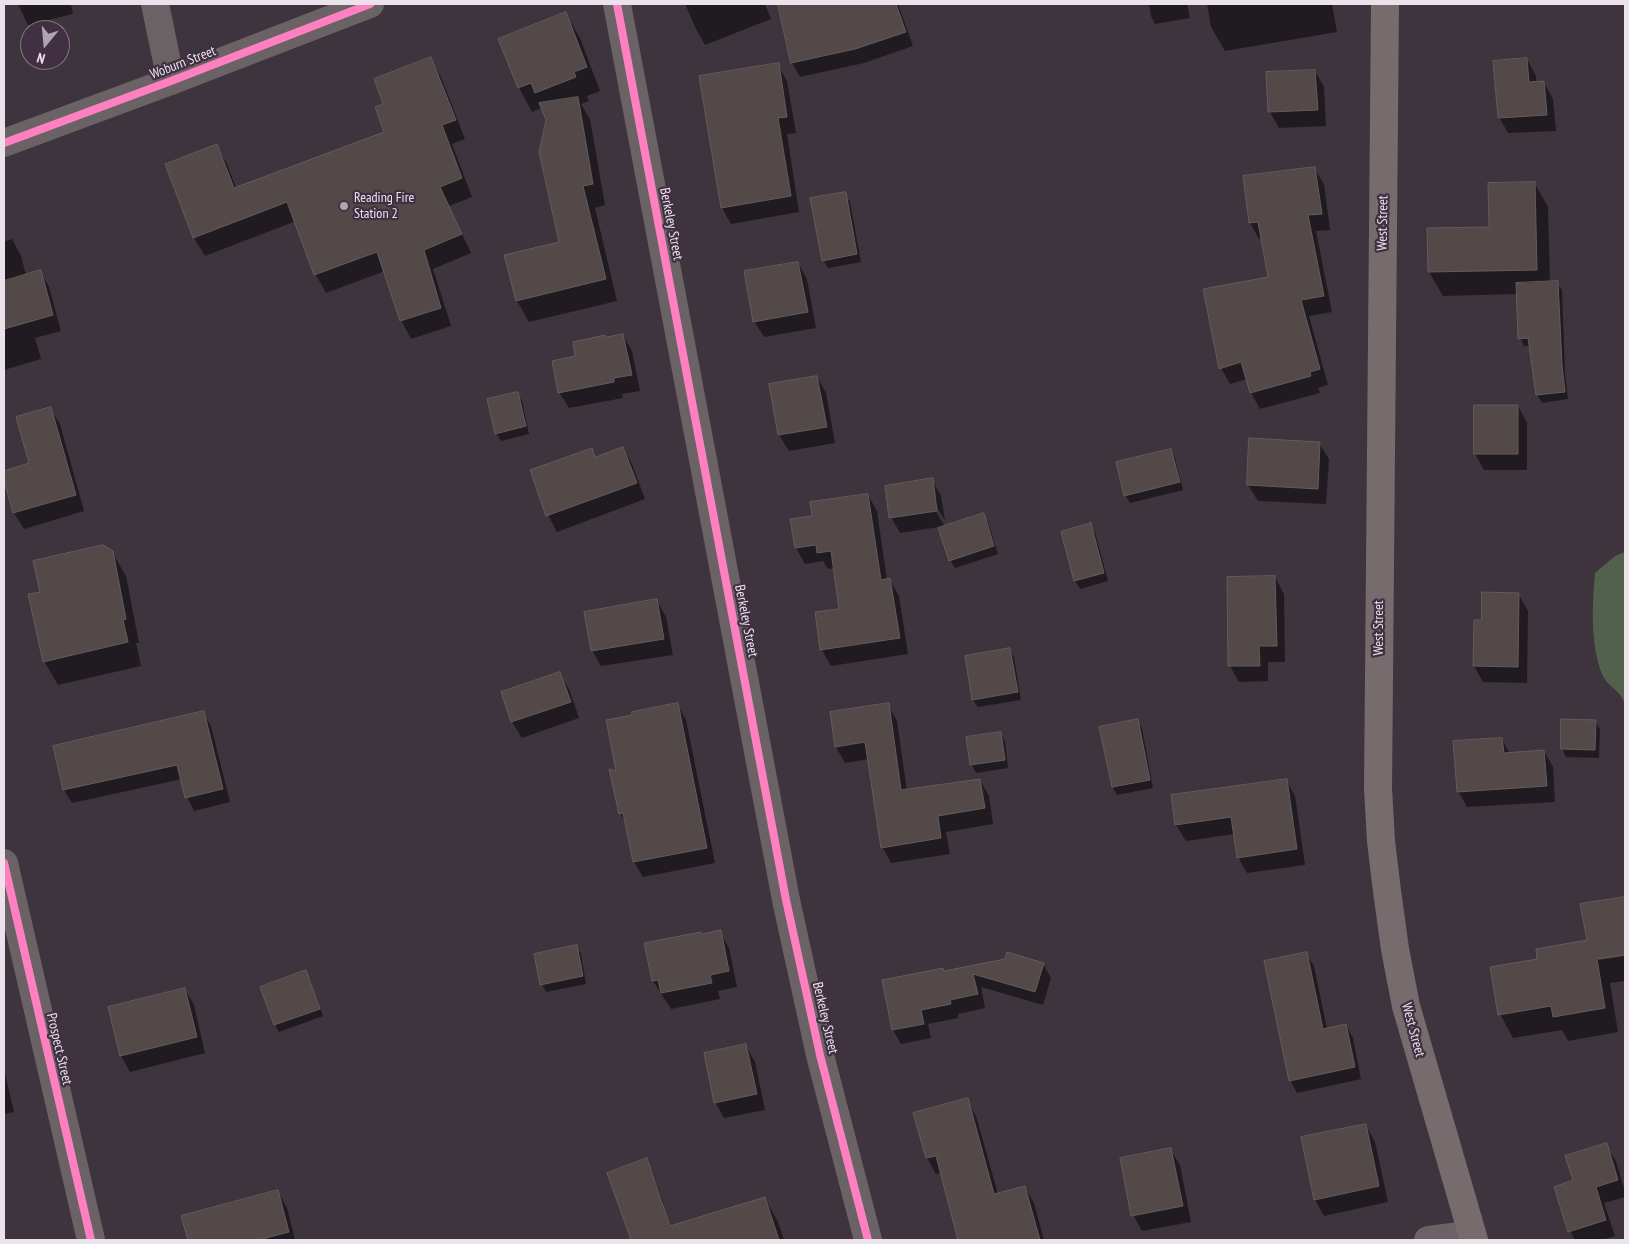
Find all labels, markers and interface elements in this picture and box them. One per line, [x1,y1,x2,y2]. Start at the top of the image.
north arrow [20,20,70,70]
street label: Woburn Street [148,43,218,83]
text: N [35,49,47,68]
street label: Berkeley Street [656,186,686,262]
place label: Reading Fire Station 2 [354,190,414,222]
street label: West Street [1374,195,1392,251]
marker: Reading Fire Station 2 [338,200,350,212]
street label: Berkeley Street [731,583,761,659]
street label: West Street [1371,600,1387,656]
street label: Berkeley Street [809,980,841,1056]
street label: West Street [1398,1001,1428,1059]
street label: Prospect Street [43,1012,75,1086]

